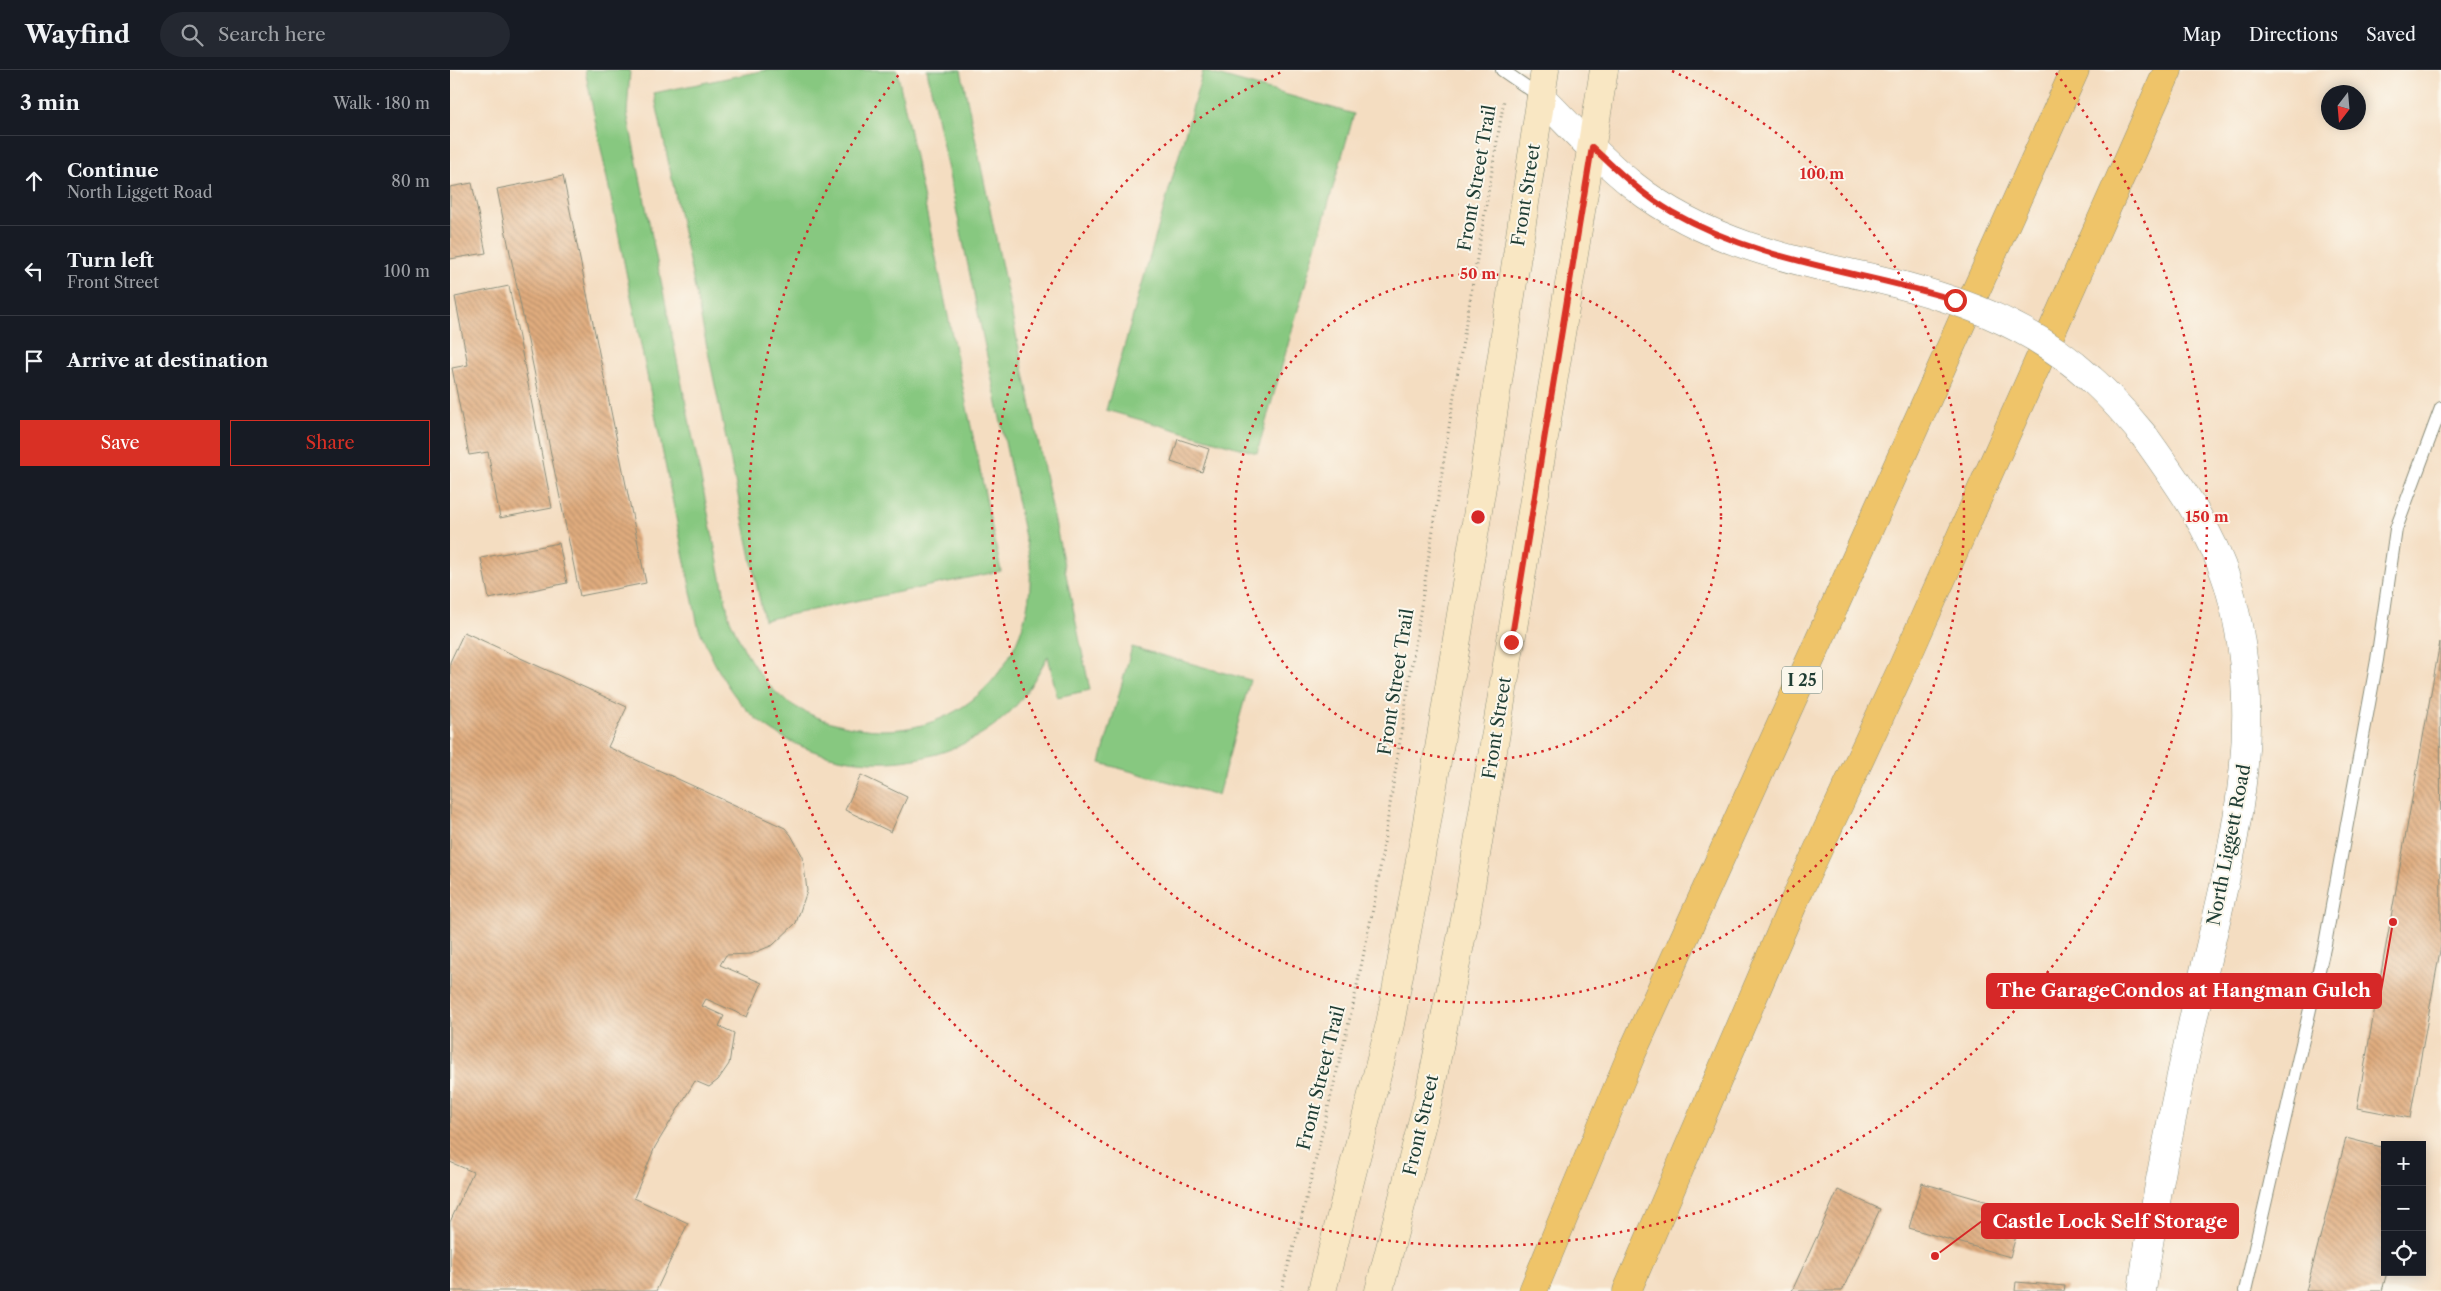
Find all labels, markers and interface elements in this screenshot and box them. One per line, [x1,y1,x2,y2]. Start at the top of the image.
search box [160,12,510,57]
text: Wayfind [25,20,130,49]
icon: search [178,21,206,49]
text: Search here [218,23,326,46]
text: Map [2182,24,2221,46]
text: Directions [2249,24,2338,46]
text: Saved [2366,24,2416,46]
north arrow [2321,85,2366,130]
text: 3 min [20,90,80,115]
text: Walk · 180 m [333,93,430,113]
street label: Front Street Trail [1453,103,1501,253]
street label: Front Street [1507,142,1545,248]
text: Continue [67,159,159,182]
text: 100 m [1800,164,1844,183]
icon: ahead [20,167,48,195]
text: 80 m [391,171,430,191]
text: North Liggett Road [67,182,213,202]
text: Turn left [67,249,154,272]
icon: left [20,257,48,285]
text: 100 m [384,261,430,281]
text: 50 m [1460,264,1496,283]
text: Front Street [67,272,159,292]
route start [1944,289,1967,312]
icon: arrive [20,347,48,375]
text: Arrive at destination [67,349,268,372]
button: Save [20,420,220,466]
button: Share [230,420,430,466]
text: 150 m [2185,507,2229,526]
centre of rings [1469,508,1487,526]
street label: Front Street Trail [1374,607,1418,757]
route end [1500,631,1523,654]
road number: I 25 [1782,666,1822,694]
street label: Front Street [1478,675,1516,781]
street label: North Liggett Road [2203,763,2255,927]
callout: The GarageCondos at Hangman Gulch [1987,974,2381,1008]
text: The GarageCondos at Hangman Gulch [1997,979,2371,1002]
street label: Front Street Trail [1292,1004,1350,1152]
street label: Front Street [1399,1071,1443,1178]
map controls [2381,1141,2426,1276]
button: + [2381,1141,2426,1186]
button: − [2381,1186,2426,1231]
callout: Castle Lock Self Storage [1982,1204,2238,1238]
text: Castle Lock Self Storage [1992,1210,2228,1233]
button: locate [2381,1231,2426,1276]

